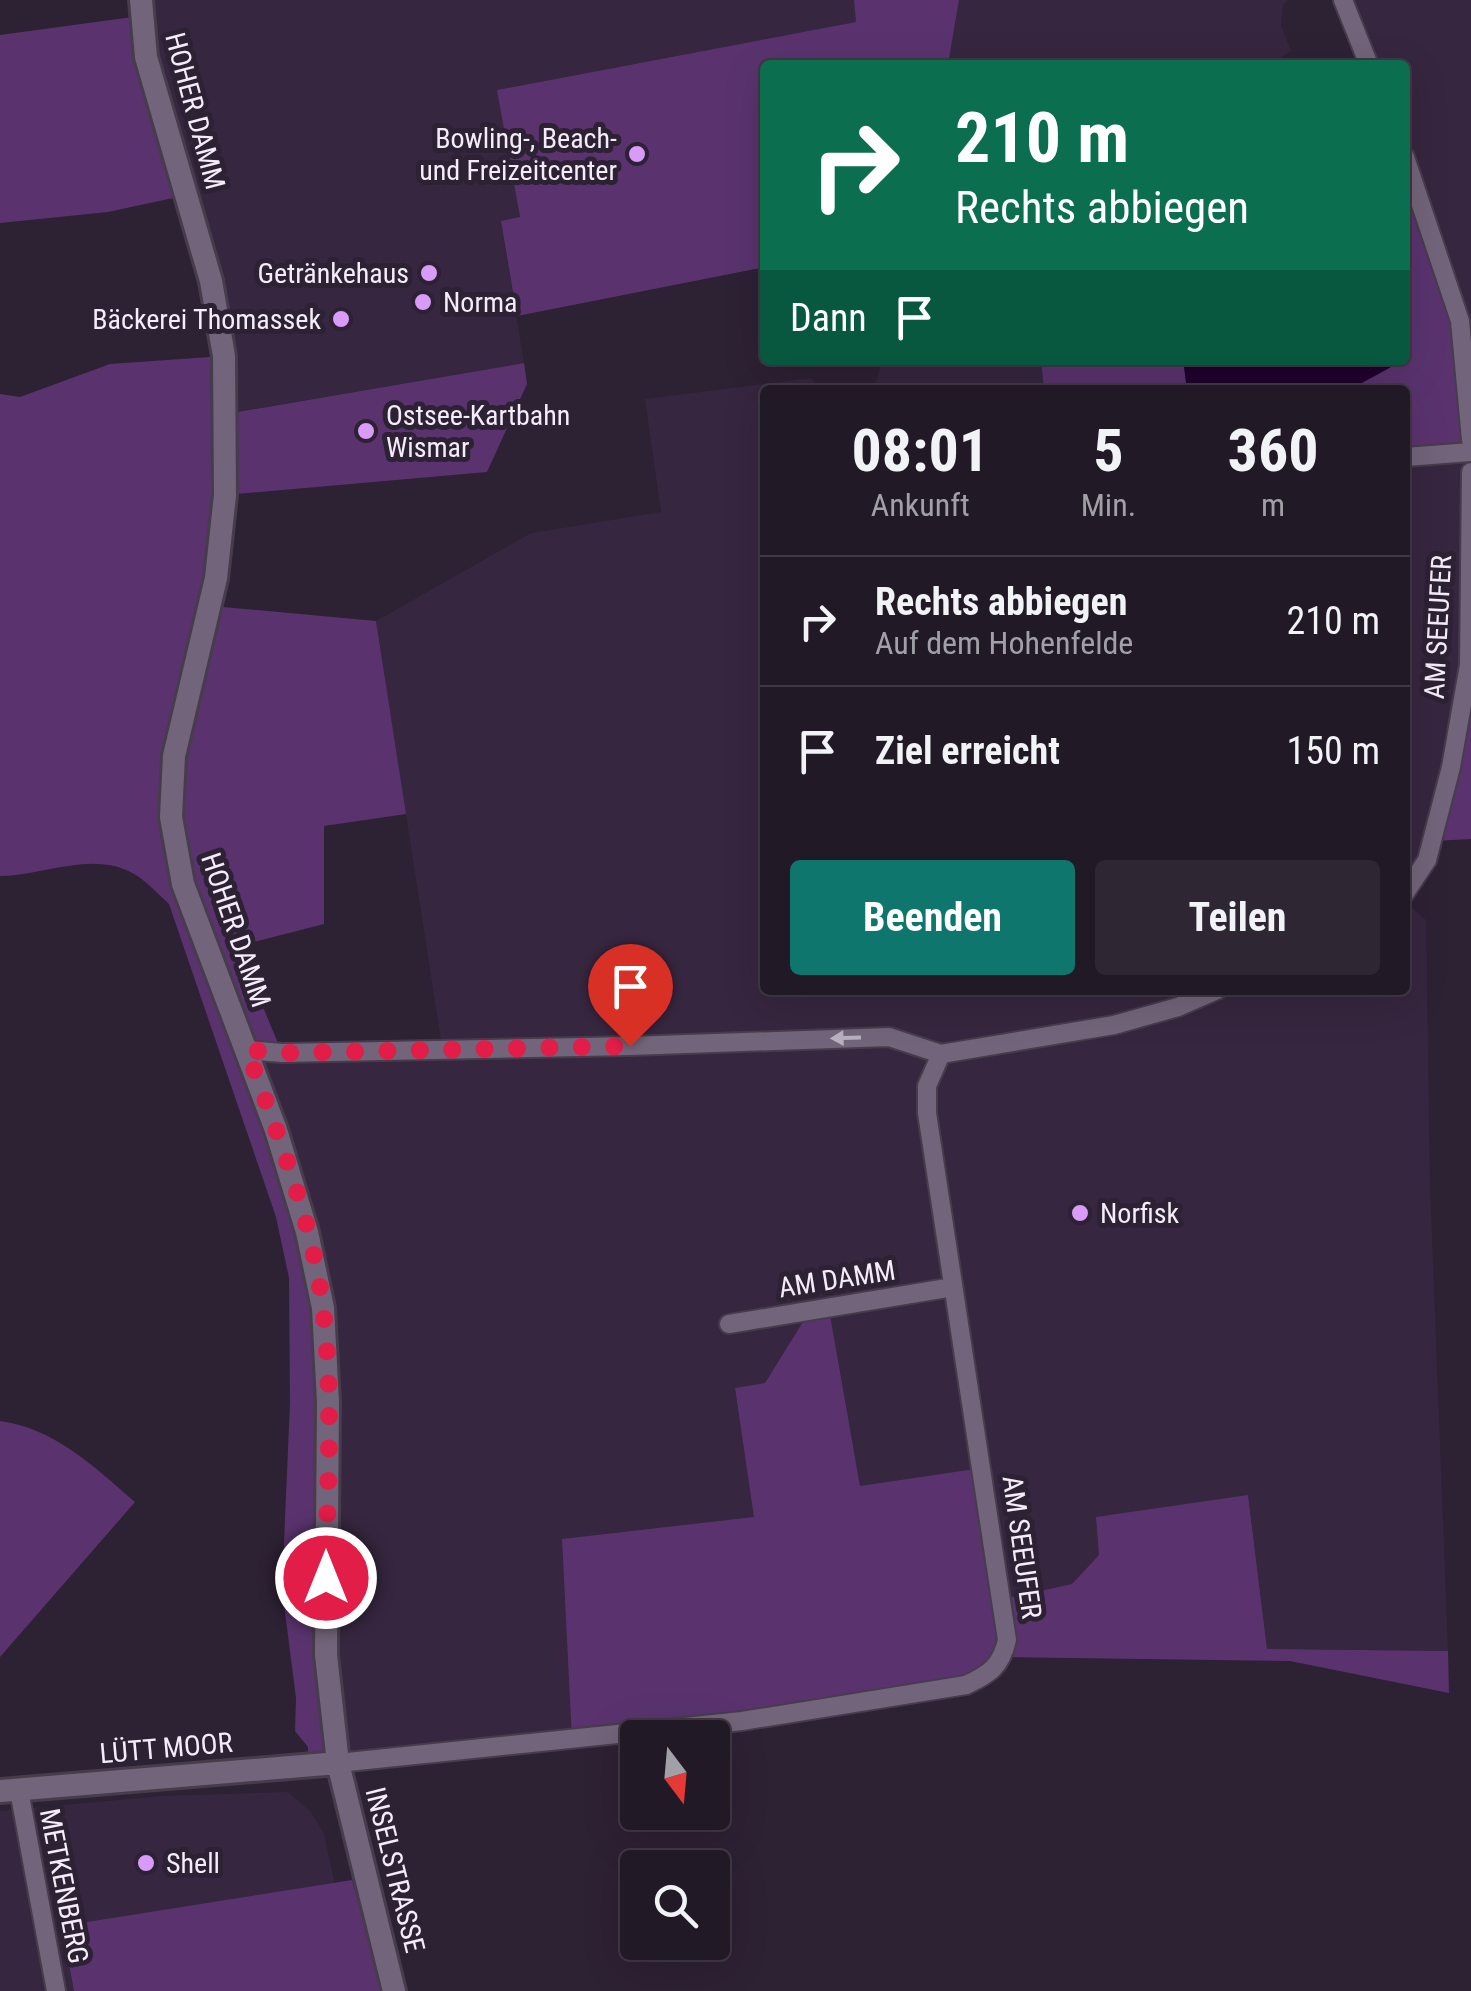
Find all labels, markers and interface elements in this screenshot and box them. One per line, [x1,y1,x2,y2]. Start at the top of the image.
street label: HOHER DAMM [158,29,232,193]
text: 210 m [955,97,1129,179]
icon: right [790,100,920,230]
place label: Bowling-, Beach- und Freizeitcenter [419,122,617,187]
marker: Bowling-, Beach- und Freizeitcenter [626,143,648,165]
text: Rechts abbiegen [955,181,1249,234]
place label: Getränkehaus [257,257,409,290]
marker: Getränkehaus [418,262,440,284]
place label: Norma [443,286,517,319]
icon: arrive [887,290,942,345]
marker: Norma [412,291,434,313]
text: Dann [790,296,867,340]
place label: Bäckerei Thomassek [92,303,321,336]
marker: Bäckerei Thomassek [330,308,352,330]
place label: Ostsee-Kartbahn Wismar [386,399,570,464]
text: 08:01 [851,415,989,486]
text: 5 [1093,415,1124,486]
text: 360 [1228,415,1319,486]
marker: Ostsee-Kartbahn Wismar [355,420,377,442]
text: Ankunft [871,486,970,524]
text: Min. [1081,486,1136,524]
text: m [1261,486,1285,524]
street label: AM SEEUFER [1418,554,1458,700]
text: Rechts abbiegen [875,580,1127,624]
icon: right [790,594,845,649]
text: 210 m [1286,599,1380,643]
text: Auf dem Hohenfelde [875,624,1133,662]
icon: arrive [790,724,845,779]
text: Ziel erreicht [875,729,1060,773]
text: 150 m [1286,729,1380,773]
street label: HOHER DAMM [194,849,278,1011]
button: Beenden [790,860,1075,975]
button: Teilen [1095,860,1380,975]
pin [588,944,673,1047]
icon: arrive [603,959,658,1014]
one-way arrow [830,1030,862,1046]
place label: Norfisk [1100,1197,1179,1230]
marker: Norfisk [1069,1202,1091,1224]
street label: AM DAMM [776,1253,898,1305]
street label: AM SEEUFER [996,1473,1048,1621]
position arrow [274,1526,378,1630]
north arrow [620,1720,730,1830]
map controls [620,1720,730,1960]
street label: LÜTT MOOR [98,1726,234,1770]
street label: INSELSTRASSE [359,1784,431,1956]
street label: METKENBERG [33,1806,95,1966]
place label: Shell [166,1847,220,1880]
button: search [620,1850,730,1960]
marker: Shell [135,1852,157,1874]

